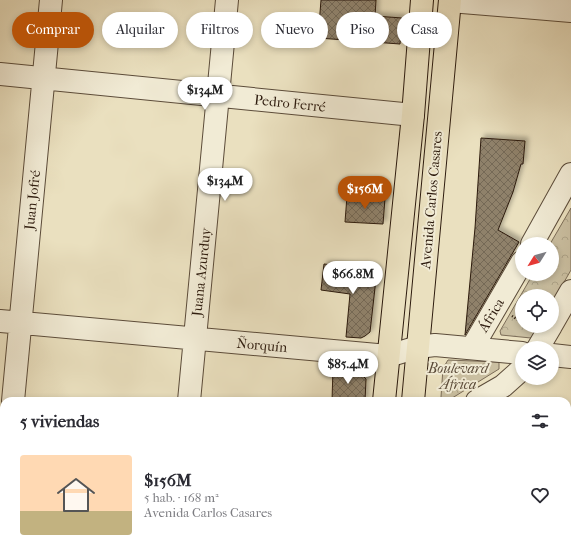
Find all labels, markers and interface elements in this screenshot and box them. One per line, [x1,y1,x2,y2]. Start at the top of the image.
chip: Comprar [12,12,94,48]
chip: Alquilar [102,12,178,48]
chip: Filtros [186,12,253,48]
chip: Nuevo [261,12,328,48]
chip: Piso [336,12,389,48]
chip: Casa [397,12,452,48]
pin: $134M [177,77,233,111]
text: $134M [187,82,223,97]
street label: Pedro Ferré [253,91,327,116]
street label: Avenida Carlos Casares [417,131,446,271]
pin: $134M [197,168,253,202]
street label: Juan Jofré [21,169,44,232]
text: $134M [207,173,243,188]
pin: $156M [337,176,393,210]
text: $156M [347,181,383,196]
street label: Juana Azurduy [188,226,215,318]
north arrow [515,237,559,281]
map controls [515,237,559,385]
pin: $66.8M [320,261,386,295]
text: $66.8M [332,266,374,281]
button: locate [515,289,559,333]
street label: África [473,294,508,336]
street label: Ñorquín [236,335,288,356]
button: layers [515,341,559,385]
pin: $85.4M [315,351,381,385]
text: $85.4M [327,356,369,371]
park label: Boulevard África [427,360,490,393]
icon: filters [529,410,551,432]
text: 5 viviendas [20,411,99,431]
text: $156M [144,470,191,490]
icon: home [52,471,100,519]
icon: heart [529,484,551,506]
text: 5 hab. · 168 m² [144,490,219,505]
text: Avenida Carlos Casares [144,505,272,520]

